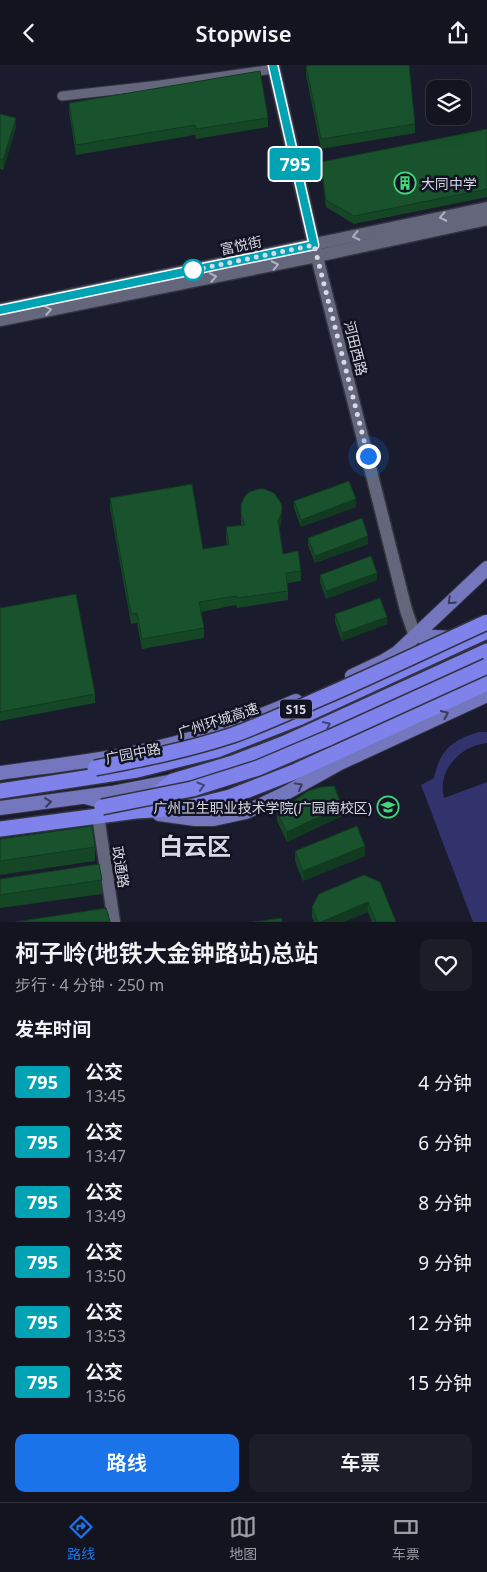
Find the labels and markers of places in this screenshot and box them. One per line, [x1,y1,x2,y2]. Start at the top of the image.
building icon: 大同中学 [393,171,417,195]
place label: 大同中学 [421,174,477,193]
unlabelled marker [182,259,204,281]
school or university icon: 广州卫生职业技术学院(广园南校区) [376,795,400,819]
place label: 广州卫生职业技术学院(广园南校区) [154,798,372,817]

